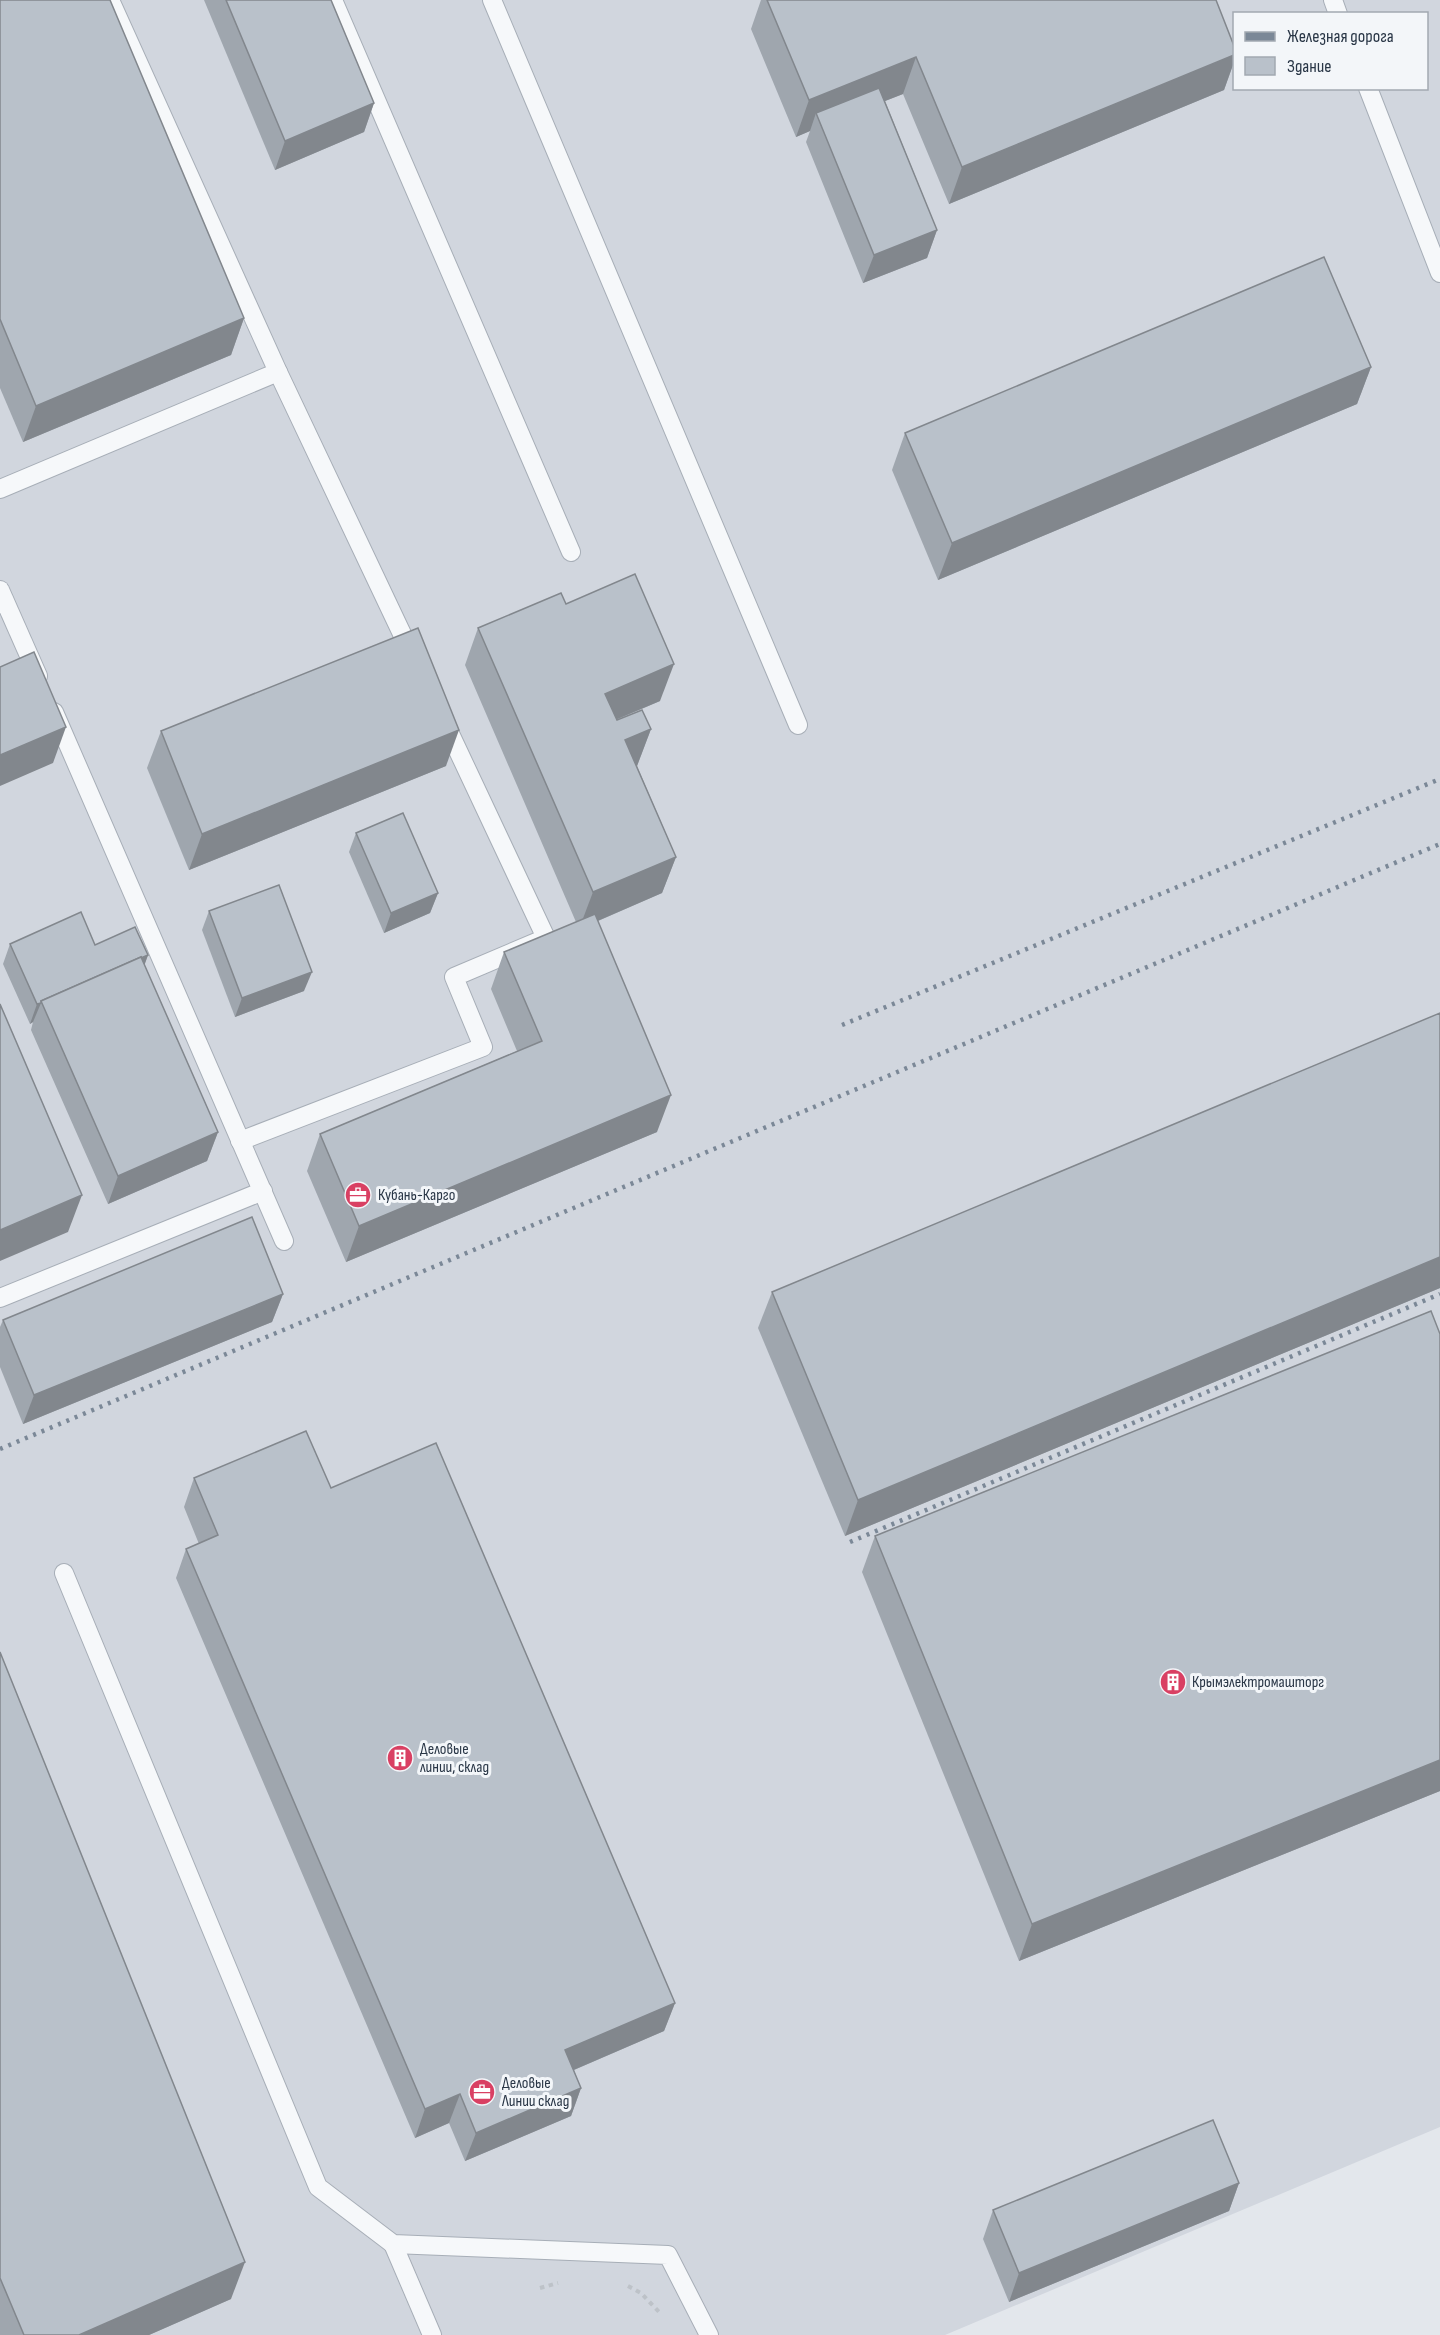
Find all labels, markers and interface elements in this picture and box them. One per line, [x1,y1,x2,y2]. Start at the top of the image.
legend [1233,12,1428,90]
text: Железная дорога [1287,26,1394,47]
text: Здание [1287,56,1332,77]
office icon: Кубань-Карго [343,1180,373,1210]
place label: Кубань-Карго [378,1186,455,1205]
building icon: Крымэлектромашторг [1158,1667,1188,1697]
place label: Крымэлектромашторг [1192,1673,1324,1692]
place label: Деловые линии, склад [420,1740,489,1777]
building icon: Деловые линии, склад [385,1743,415,1773]
place label: Деловые Линии склад [501,2074,569,2111]
office icon: Деловые Линии склад [467,2077,497,2107]

